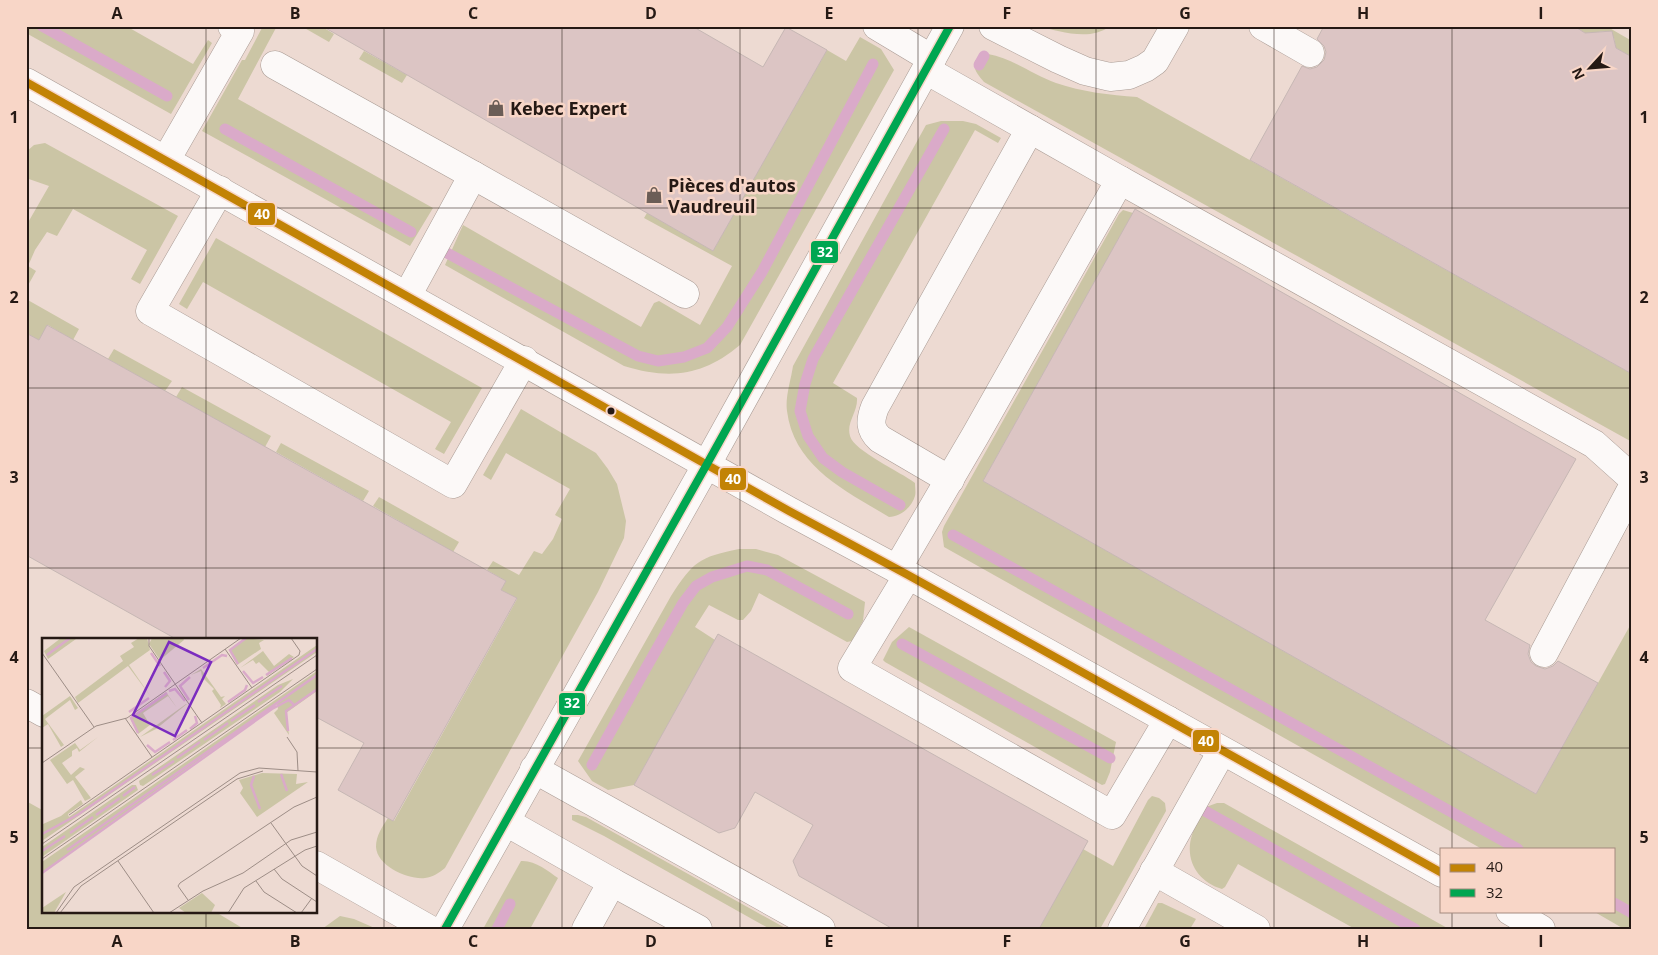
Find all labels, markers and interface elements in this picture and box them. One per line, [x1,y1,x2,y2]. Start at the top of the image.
text: A [111,2,123,24]
text: B [290,2,300,24]
text: C [468,2,478,24]
text: D [645,2,657,24]
text: E [825,2,834,24]
text: F [1003,2,1011,24]
text: G [1179,2,1191,24]
text: H [1357,2,1369,24]
text: I [1538,2,1544,24]
north arrow [1566,42,1616,92]
text: N [1567,65,1589,83]
place label: Kebec Expert [510,96,627,120]
shop icon: Kebec Expert [486,98,506,118]
text: 1 [9,106,19,128]
text: 1 [1639,106,1649,128]
place label: Pièces d'autos Vaudreuil [668,173,796,218]
shop icon: Pièces d'autos Vaudreuil [644,185,664,205]
line badge: 40 [247,202,276,226]
text: 40 [254,204,270,223]
line badge: 32 [810,240,839,264]
text: 32 [817,242,833,261]
text: 2 [9,286,19,308]
text: 2 [1639,286,1649,308]
unlabelled marker [606,406,616,416]
text: 3 [9,466,19,488]
text: 3 [1639,466,1649,488]
line badge: 40 [719,467,747,491]
text: 40 [725,469,741,488]
inset map [42,638,318,912]
text: 4 [9,646,19,668]
text: 4 [1639,646,1649,668]
line badge: 32 [558,692,586,716]
text: 32 [564,693,580,712]
line badge: 40 [1192,729,1220,753]
text: 40 [1198,731,1214,750]
text: 5 [9,826,19,848]
text: 5 [1639,826,1649,848]
legend [1440,848,1616,912]
text: 40 [1486,856,1503,876]
text: 32 [1486,882,1503,902]
text: A [111,930,123,952]
text: B [290,930,300,952]
text: C [468,930,478,952]
text: D [645,930,657,952]
text: E [825,930,834,952]
text: F [1003,930,1011,952]
text: G [1179,930,1191,952]
text: H [1357,930,1369,952]
text: I [1538,930,1544,952]

